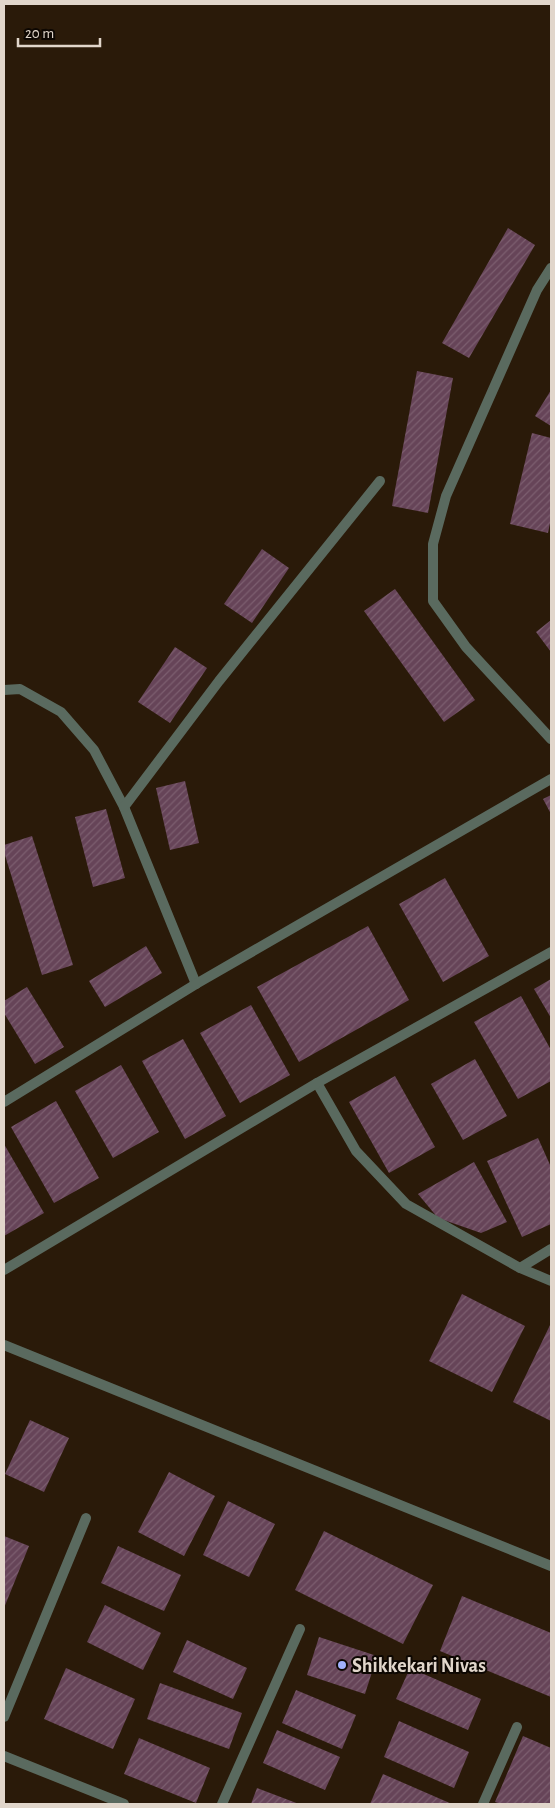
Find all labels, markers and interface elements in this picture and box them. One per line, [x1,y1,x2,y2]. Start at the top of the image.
scale bar [18,15,100,47]
text: 20 m [25,26,54,41]
place label: Shikkekari Nivas [352,1656,486,1676]
marker: Shikkekari Nivas [336,1659,348,1671]

